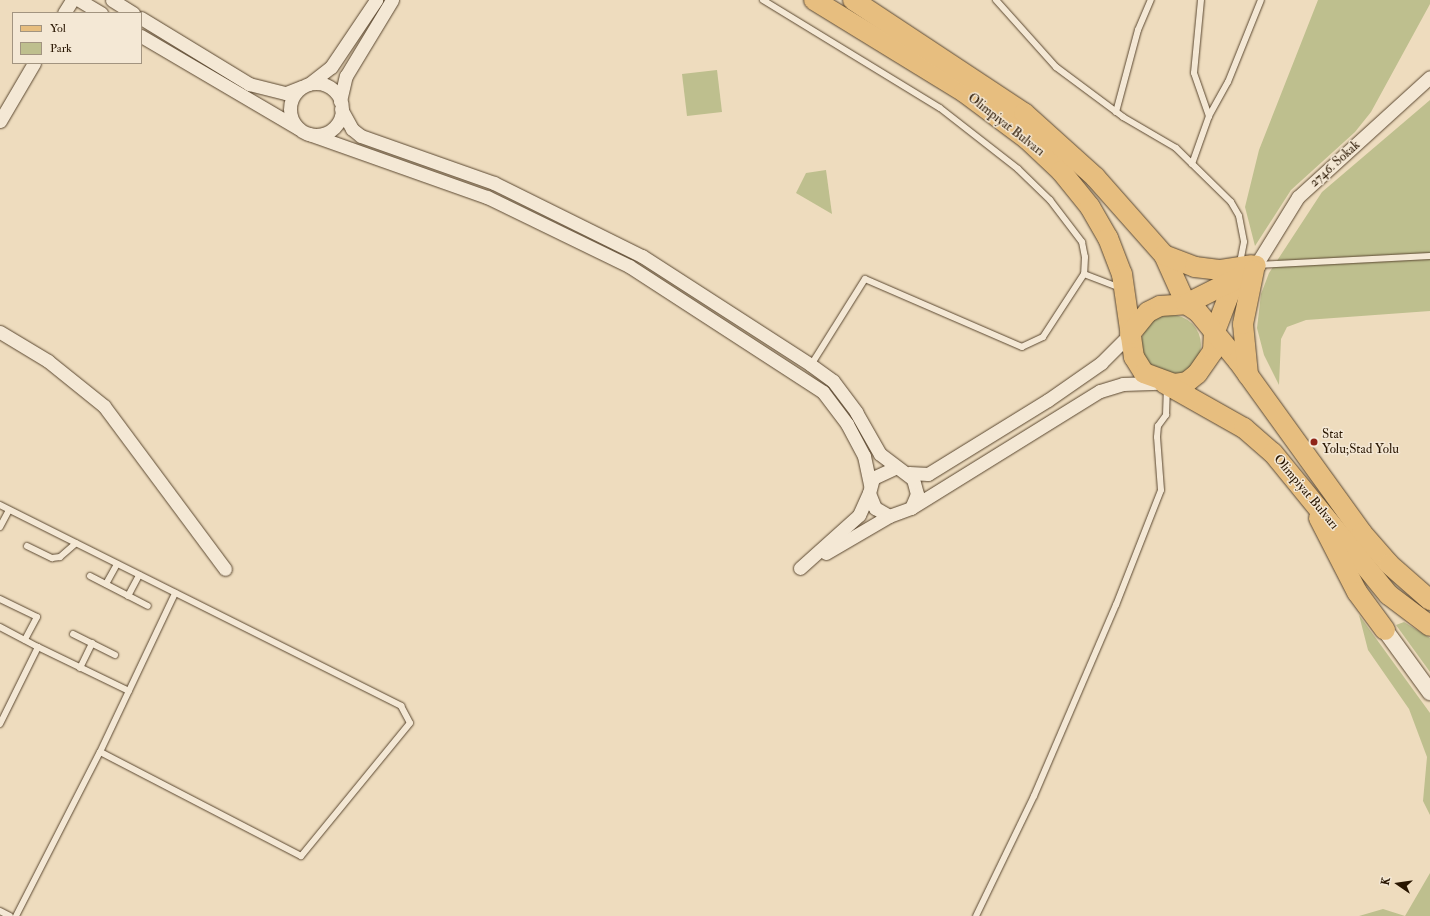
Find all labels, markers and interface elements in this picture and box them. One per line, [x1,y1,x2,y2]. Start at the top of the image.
legend [12,12,142,64]
text: Yol [50,21,66,36]
text: Park [50,41,72,56]
street label: Olimpiyat Bulvarı [965,90,1047,160]
street label: 2746. Sokak [1307,137,1363,191]
place label: Stat Yolu;Stad Yolu [1322,427,1399,458]
marker: Stat Yolu;Stad Yolu [1309,437,1319,447]
street label: Olimpiyat Bulvarı [1270,451,1342,533]
north arrow [1378,864,1418,904]
text: K [1379,876,1393,886]

